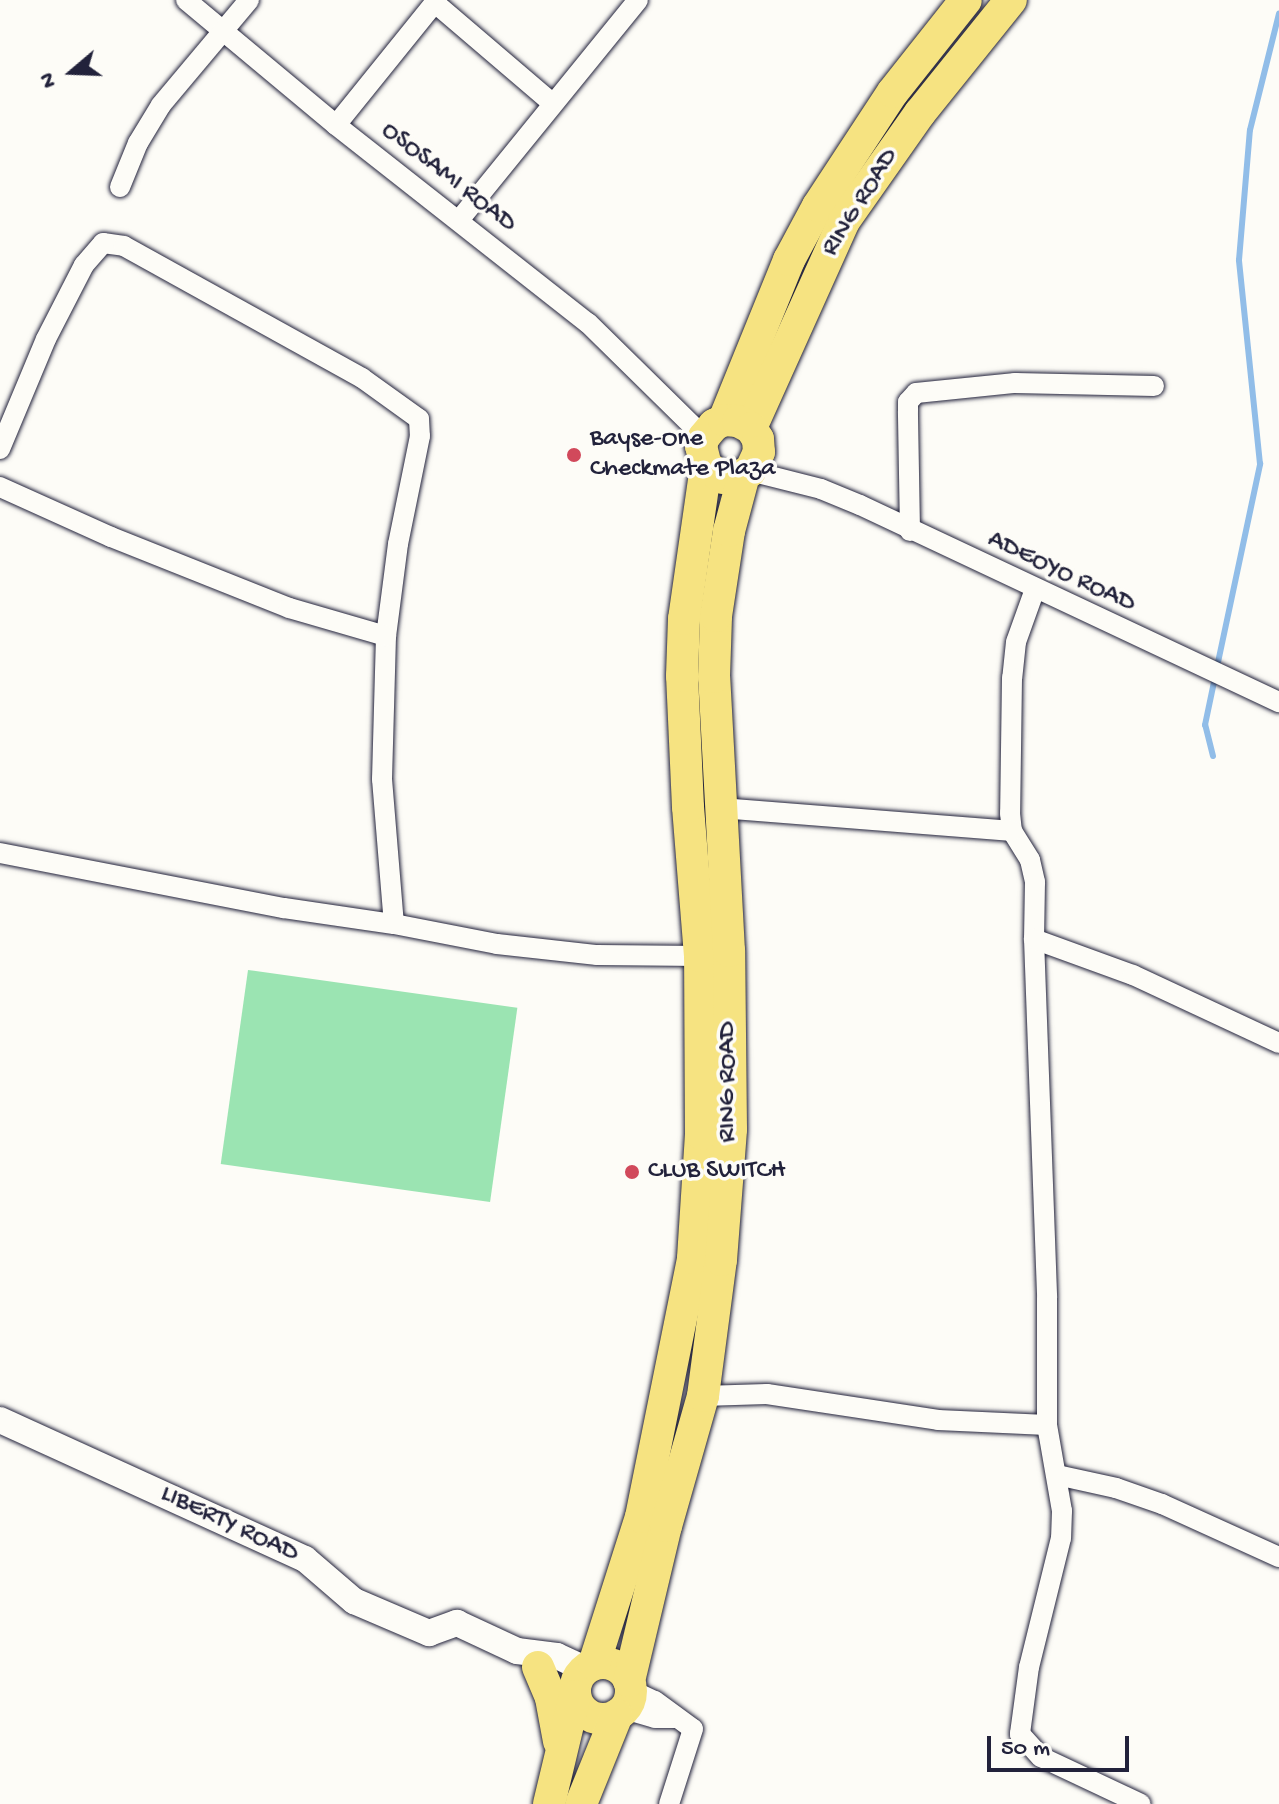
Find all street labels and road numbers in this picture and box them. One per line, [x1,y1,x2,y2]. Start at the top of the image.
street label: OSOSAMI ROAD [374,116,522,240]
street label: RING ROAD [816,143,906,263]
street label: ADEOYO ROAD [982,525,1140,621]
street label: RING ROAD [713,1022,745,1142]
street label: LIBERTY ROAD [155,1479,303,1571]

